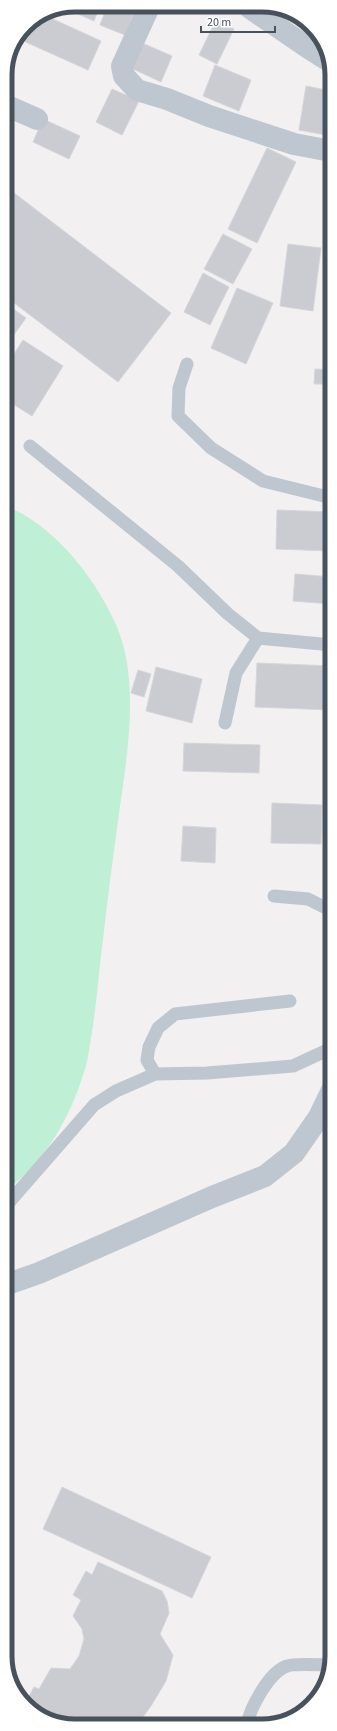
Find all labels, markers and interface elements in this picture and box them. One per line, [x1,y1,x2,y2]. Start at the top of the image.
scale bar [201,8,275,34]
text: 20 m [207,14,231,31]

